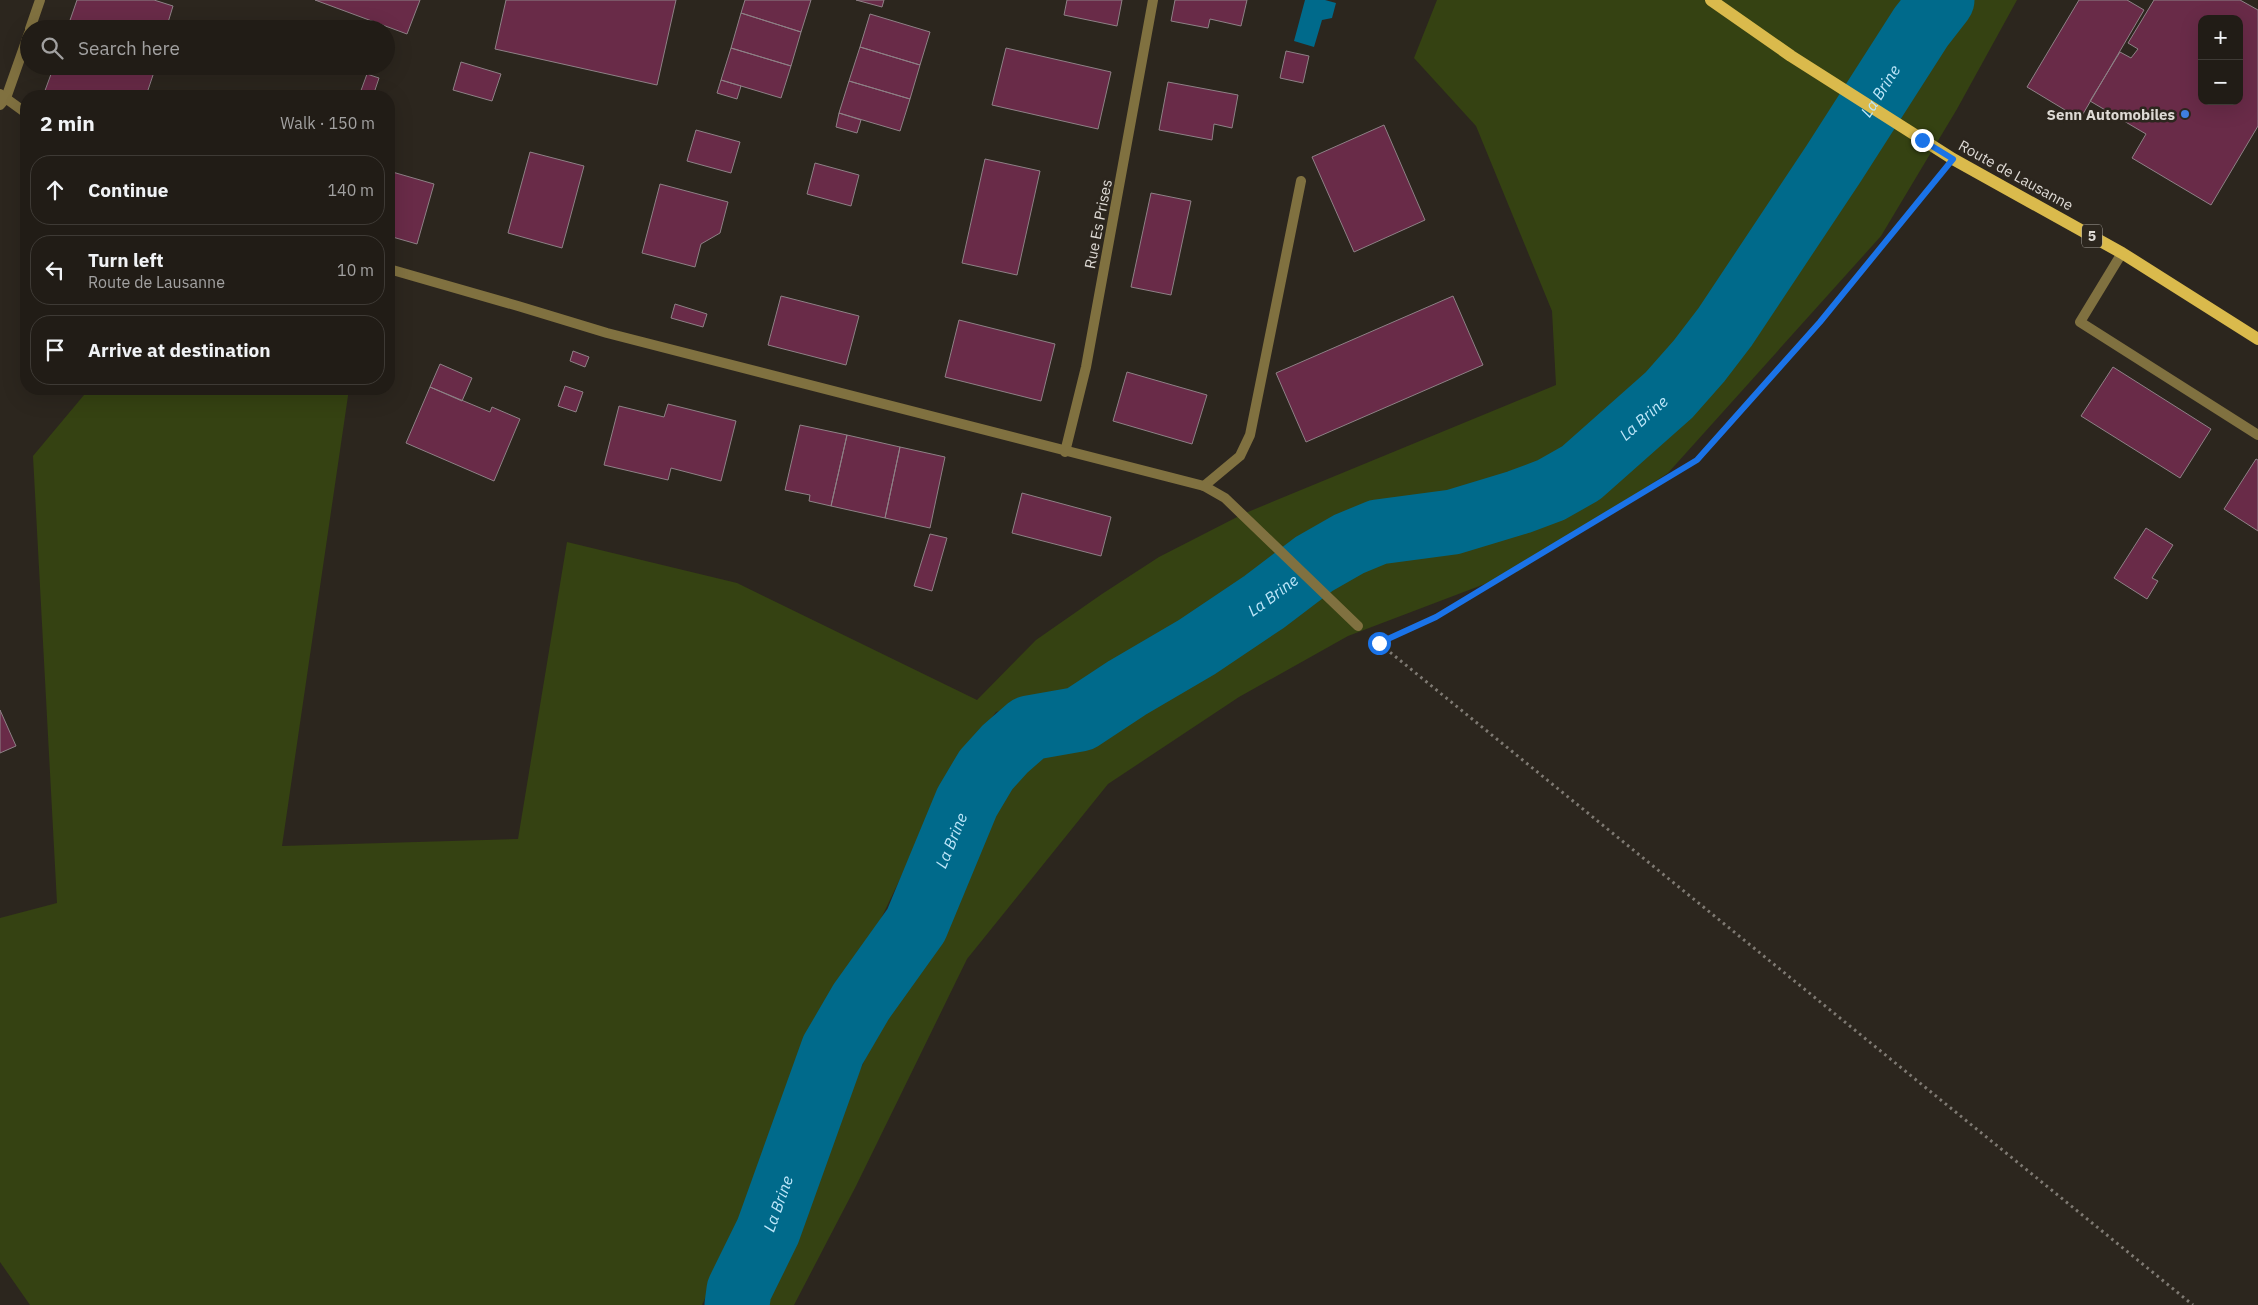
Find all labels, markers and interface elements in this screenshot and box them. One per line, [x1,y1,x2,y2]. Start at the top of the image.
map controls [2198,15,2243,105]
button: + [2198,15,2243,60]
search box [20,20,395,75]
icon: search [38,34,66,62]
text: Search here [78,36,180,60]
button: − [2198,60,2243,105]
water label: La Brine [1856,61,1904,121]
place label: Senn Automobiles [2047,105,2175,124]
marker: Senn Automobiles [2179,108,2191,120]
text: 2 min [40,109,95,137]
text: Walk · 150 m [280,113,375,133]
route end [1911,129,1934,152]
street label: Route de Lausanne [1955,136,2077,214]
icon: ahead [41,176,69,204]
text: Continue [88,178,168,202]
street label: Rue Es Prises [1080,178,1116,270]
text: 140 m [327,180,374,200]
road number: 5 [2082,225,2102,248]
text: Turn left [88,248,164,272]
icon: left [41,256,69,284]
text: 10 m [337,260,374,280]
text: Route de Lausanne [88,272,225,292]
icon: arrive [41,336,69,364]
text: Arrive at destination [88,338,271,362]
water label: La Brine [1615,391,1672,444]
water label: La Brine [1244,570,1302,620]
route start [1368,632,1391,655]
water label: La Brine [931,810,971,871]
water label: La Brine [759,1173,797,1234]

